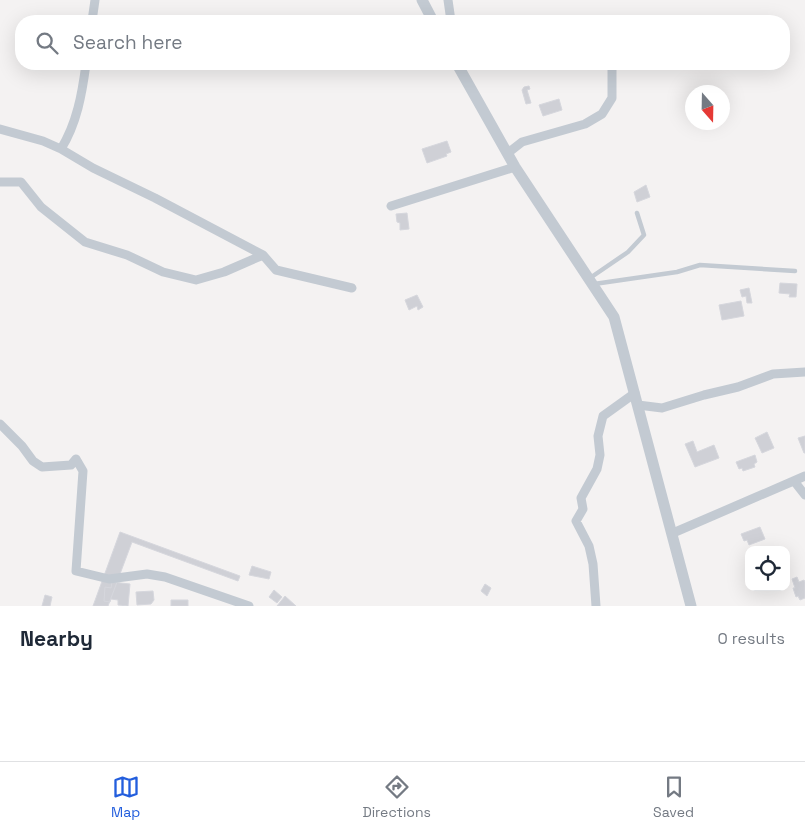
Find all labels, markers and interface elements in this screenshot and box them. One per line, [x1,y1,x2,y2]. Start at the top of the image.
search box [15,15,790,70]
icon: search [33,29,61,57]
text: Search here [73,30,183,55]
north arrow [685,85,730,130]
map controls [745,546,790,591]
button: locate [745,546,790,591]
text: Nearby [20,625,93,652]
text: 0 results [717,628,785,649]
tab: Map [111,773,140,821]
tab: Directions [362,773,431,821]
tab: Saved [653,773,694,821]

